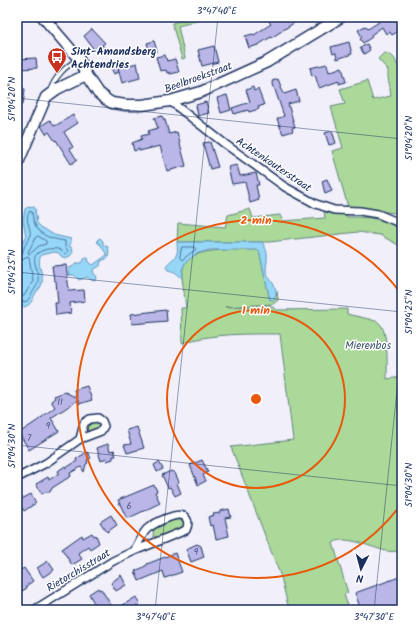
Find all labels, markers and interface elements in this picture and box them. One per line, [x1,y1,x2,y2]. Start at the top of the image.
text: 3°47'40"E [197,3,238,19]
place label: Sint-Amandsberg Achtendries [71,43,156,74]
bus stop icon: Sint-Amandsberg Achtendries [46,46,68,74]
street label: Beelbroekstraat [162,57,236,99]
text: 51°04'20"N [4,76,20,121]
text: 51°04'20"N [401,115,417,160]
street label: Achtenkouterstraat [232,133,316,197]
text: 2 min [240,211,272,230]
text: 51°04'25"N [4,249,20,295]
text: 51°04'25"N [401,289,417,335]
text: 1 min [242,301,270,320]
park label: Mierenbos [345,337,391,355]
centre of rings [249,392,263,406]
house number: 11 [57,395,63,410]
house number: 9 [46,419,51,434]
text: 51°04'30"N [4,423,20,468]
house number: 7 [27,431,32,446]
text: 51°04'30"N [401,462,417,507]
house number: 6 [126,499,132,514]
street label: Rietorchisstraat [43,544,115,597]
house number: 9 [194,545,199,560]
north arrow [341,549,381,589]
text: N [356,569,364,587]
text: 3°47'40"E [136,609,177,625]
text: 3°47'30"E [354,609,395,625]

